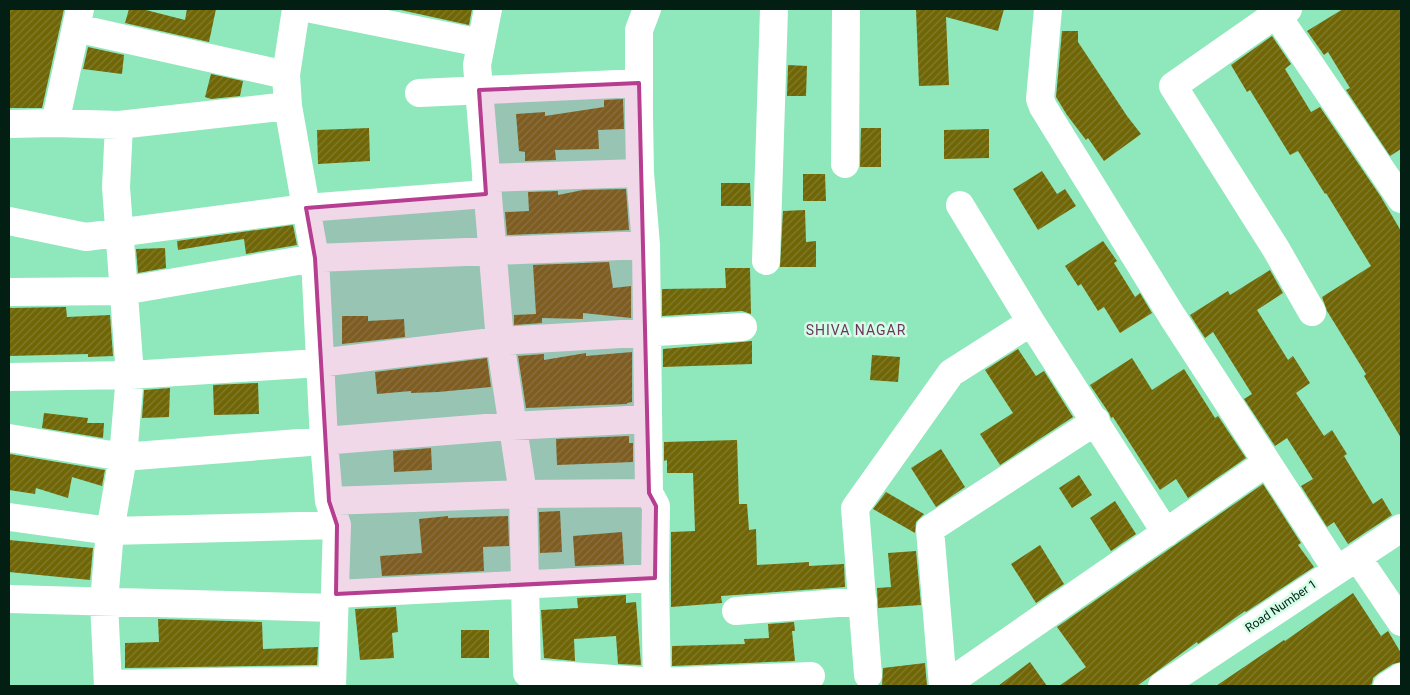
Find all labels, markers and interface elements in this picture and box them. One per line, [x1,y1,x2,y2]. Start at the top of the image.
district label: SHIVA NAGAR [806,322,906,338]
street label: Road Number 1 [1243,577,1319,635]

